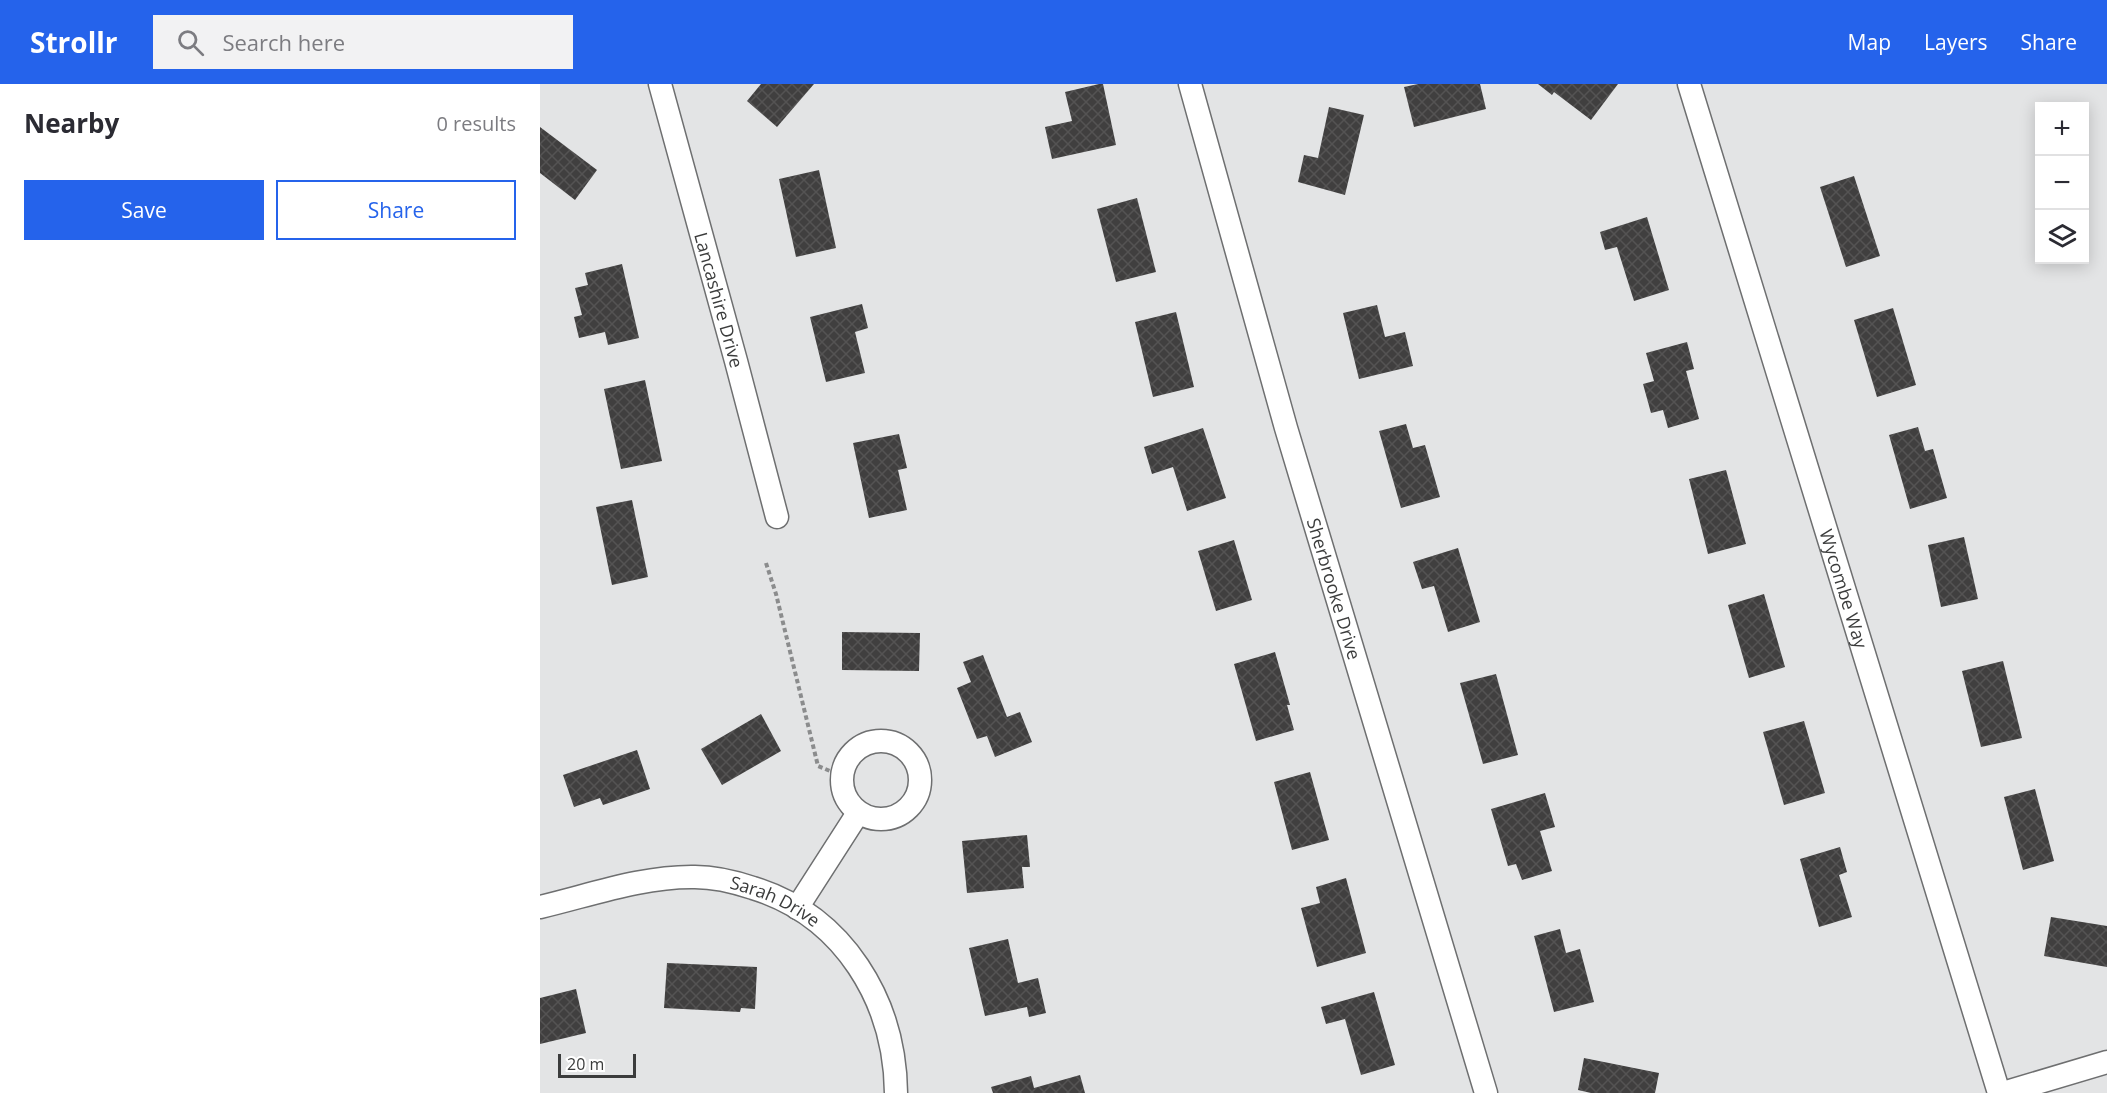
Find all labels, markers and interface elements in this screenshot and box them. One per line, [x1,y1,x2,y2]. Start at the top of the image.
search box [153,15,573,69]
text: Strollr [30,23,117,61]
icon: search [174,26,207,59]
text: Search here [222,27,345,57]
text: Map [1848,28,1891,56]
text: Layers [1924,28,1988,56]
text: Share [2021,28,2077,56]
map controls [2035,102,2089,264]
button: + [2035,102,2089,156]
text: Nearby [24,105,119,141]
text: 0 results [436,110,516,137]
button: − [2035,156,2089,210]
button: Save [24,180,264,240]
button: Share [276,180,516,240]
button: layers [2035,210,2089,264]
street label: Lancashire Drive [689,230,749,370]
street label: Sherbrooke Drive [1302,515,1367,662]
street label: Wycombe Way [1814,526,1874,652]
street label: Sarah Drive [728,870,825,932]
scale bar [558,1051,636,1078]
text: 20 m [567,1053,604,1075]

